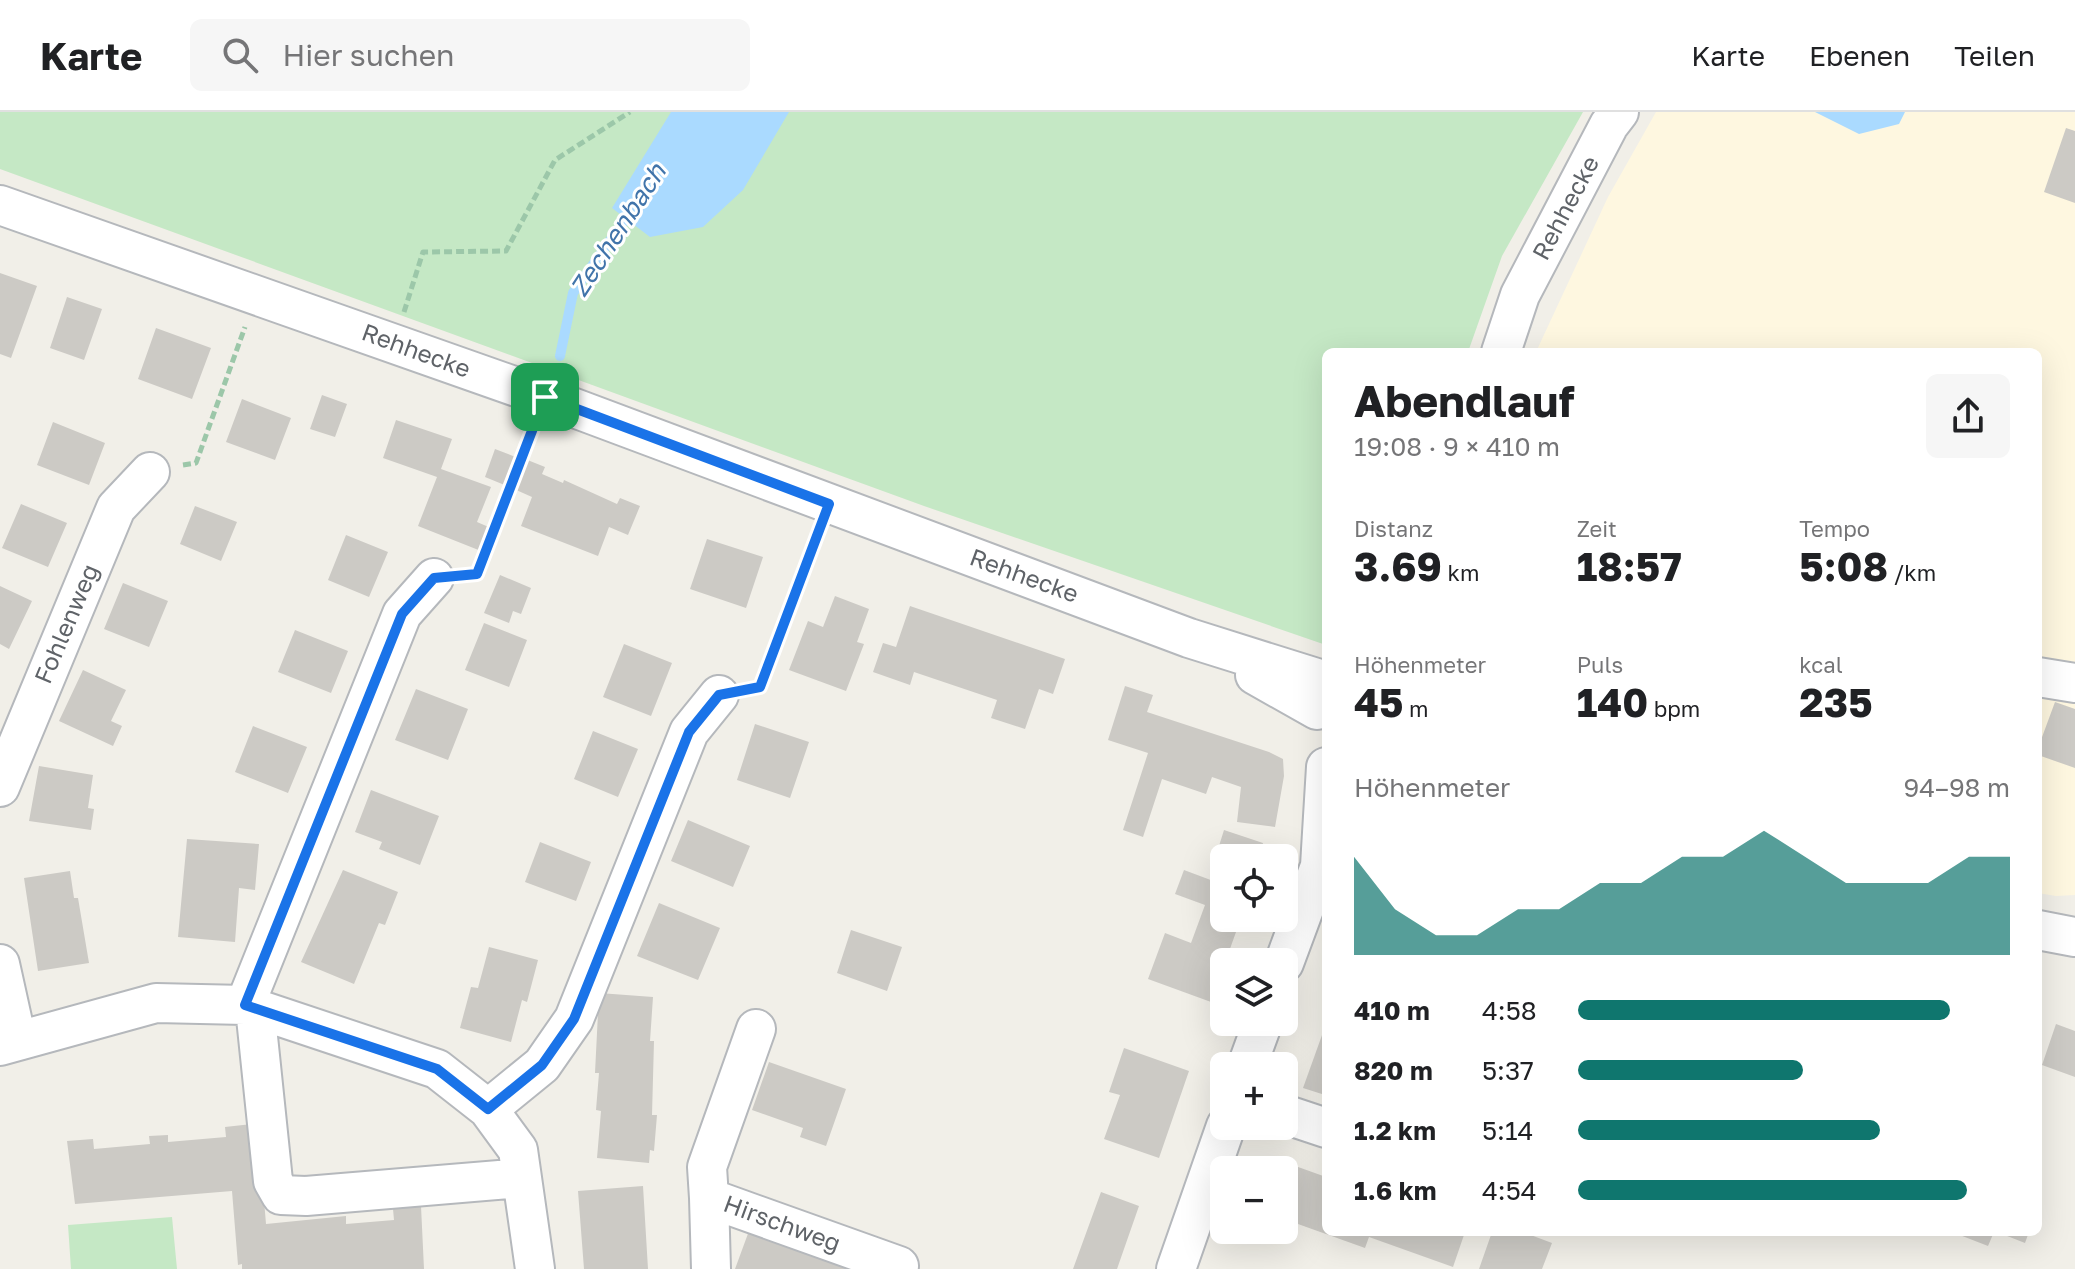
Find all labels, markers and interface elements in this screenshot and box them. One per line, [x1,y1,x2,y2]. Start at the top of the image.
search box [190,19,750,91]
text: Karte [40,33,142,78]
icon: search [218,33,262,77]
text: Hier suchen [282,37,455,73]
text: Karte [1691,39,1765,72]
text: Ebenen [1809,39,1910,72]
text: Teilen [1954,39,2035,72]
street label: Rehhecke [1525,150,1604,264]
water label: Zechenbach [563,157,673,302]
street label: Rehhecke [358,317,475,383]
pin [511,363,579,431]
text: Abendlauf [1354,374,1574,427]
button: share [1926,374,2010,458]
icon: arrive [523,375,567,419]
text: 19:08 · 9 × 410 m [1354,431,1560,462]
text: Distanz [1354,515,1433,542]
text: Zeit [1577,515,1617,542]
text: Tempo [1799,515,1870,542]
street label: Rehhecke [966,542,1083,608]
text: 3.69 [1354,542,1442,590]
text: 18:57 [1577,542,1682,590]
text: 5:08 [1799,542,1888,590]
street label: Fohlenweg [27,559,104,688]
text: km [1442,559,1479,586]
text: /km [1888,559,1936,586]
text: Höhenmeter [1354,651,1486,678]
text: Puls [1577,651,1623,678]
text: kcal [1799,651,1843,678]
text: 45 [1354,678,1403,726]
text: 140 [1577,678,1648,726]
text: 235 [1799,678,1873,726]
text: m [1403,695,1428,722]
text: bpm [1648,695,1700,722]
text: Höhenmeter [1354,772,1510,803]
text: 94–98 m [1904,772,2010,803]
map controls [1210,844,1298,1244]
button: locate [1210,844,1298,932]
button: layers [1210,948,1298,1036]
text: 410 m [1354,995,1430,1026]
text: 4:58 [1482,995,1537,1026]
button: + [1210,1052,1298,1140]
text: 820 m [1354,1055,1433,1086]
text: 5:37 [1482,1055,1534,1086]
text: 1.2 km [1354,1115,1436,1146]
text: 5:14 [1482,1115,1533,1146]
button: − [1210,1156,1298,1244]
text: 1.6 km [1354,1175,1437,1206]
text: 4:54 [1482,1175,1537,1206]
street label: Hirschweg [720,1188,845,1257]

